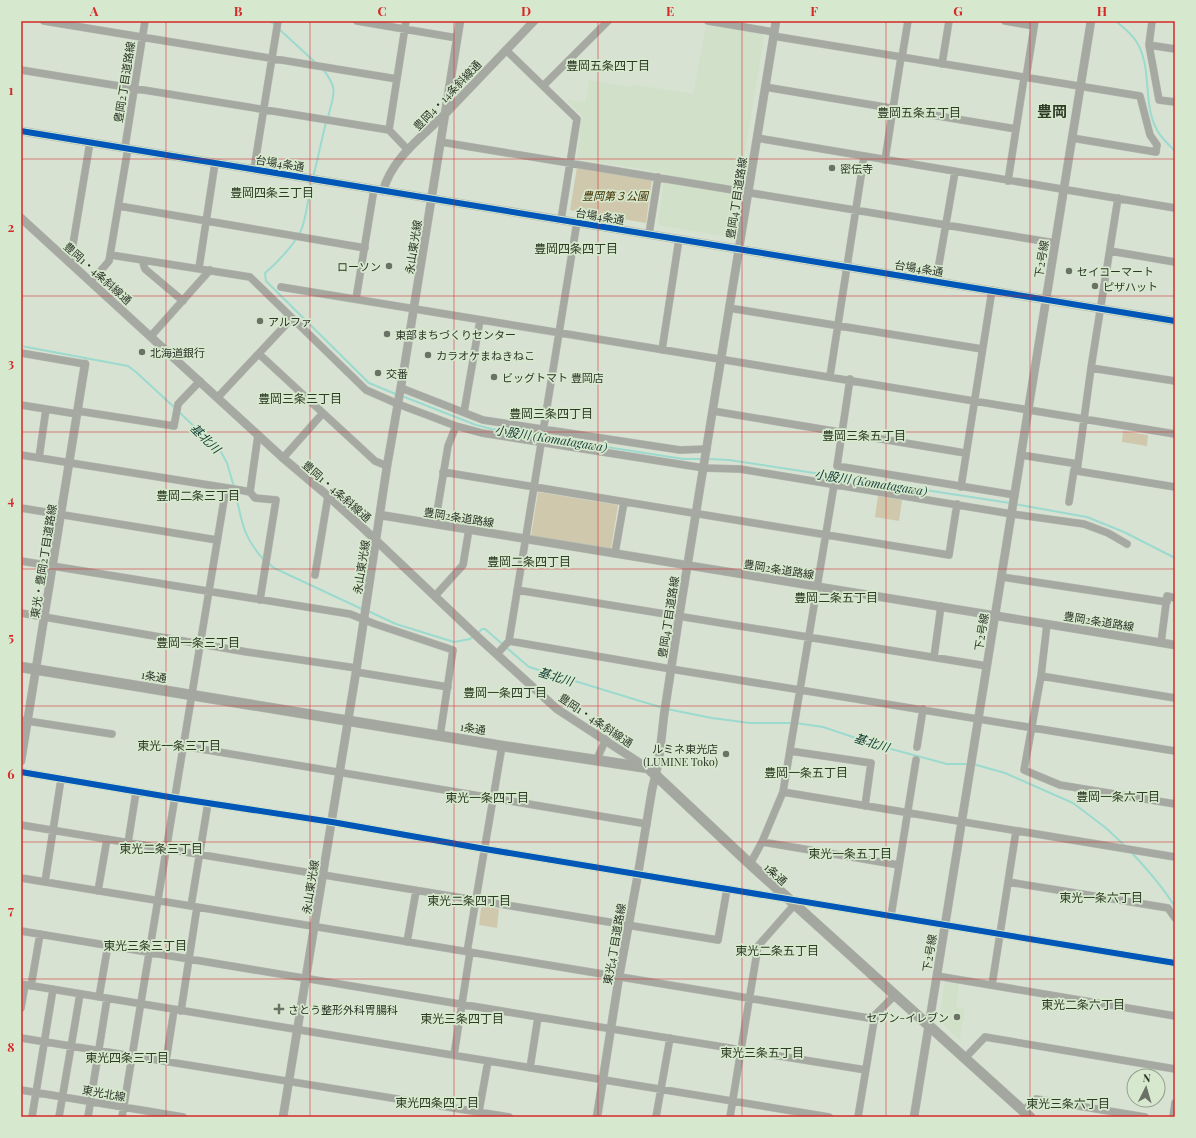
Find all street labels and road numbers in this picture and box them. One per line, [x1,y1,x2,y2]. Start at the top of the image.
street label: 豊岡2丁目道路線 [110,40,138,124]
street label: 豊岡4・14条斜線通 [410,57,484,133]
street label: 台場4条通 [254,152,306,174]
street label: 豊岡4丁目道路線 [722,156,750,240]
street label: 台場4条通 [574,205,626,227]
street label: 永山東光線 [401,219,425,275]
street label: 豊岡1・4条斜線通 [61,238,135,308]
street label: 下2号線 [1031,239,1051,279]
street label: 台場4条通 [893,257,945,279]
street label: 豊岡1・4条斜線通 [299,457,375,525]
street label: 東光・豊岡2丁目道路線 [27,503,59,619]
street label: 豊岡2条道路線 [423,504,495,530]
street label: 永山東光線 [349,539,373,595]
street label: 豊岡2条道路線 [743,556,815,582]
street label: 豊岡4丁目道路線 [654,575,682,659]
street label: 豊岡2条道路線 [1063,608,1135,634]
street label: 下2号線 [971,612,991,652]
street label: 1条通 [140,667,168,685]
street label: 豊岡1・4条斜線通 [556,690,636,750]
street label: 1条通 [459,719,487,737]
street label: 永山東光線 [298,859,322,915]
street label: 1条通 [761,860,791,888]
street label: 東光4丁目道路線 [599,902,629,986]
street label: 下2号線 [919,933,939,973]
street label: 東光北線 [81,1082,127,1104]

